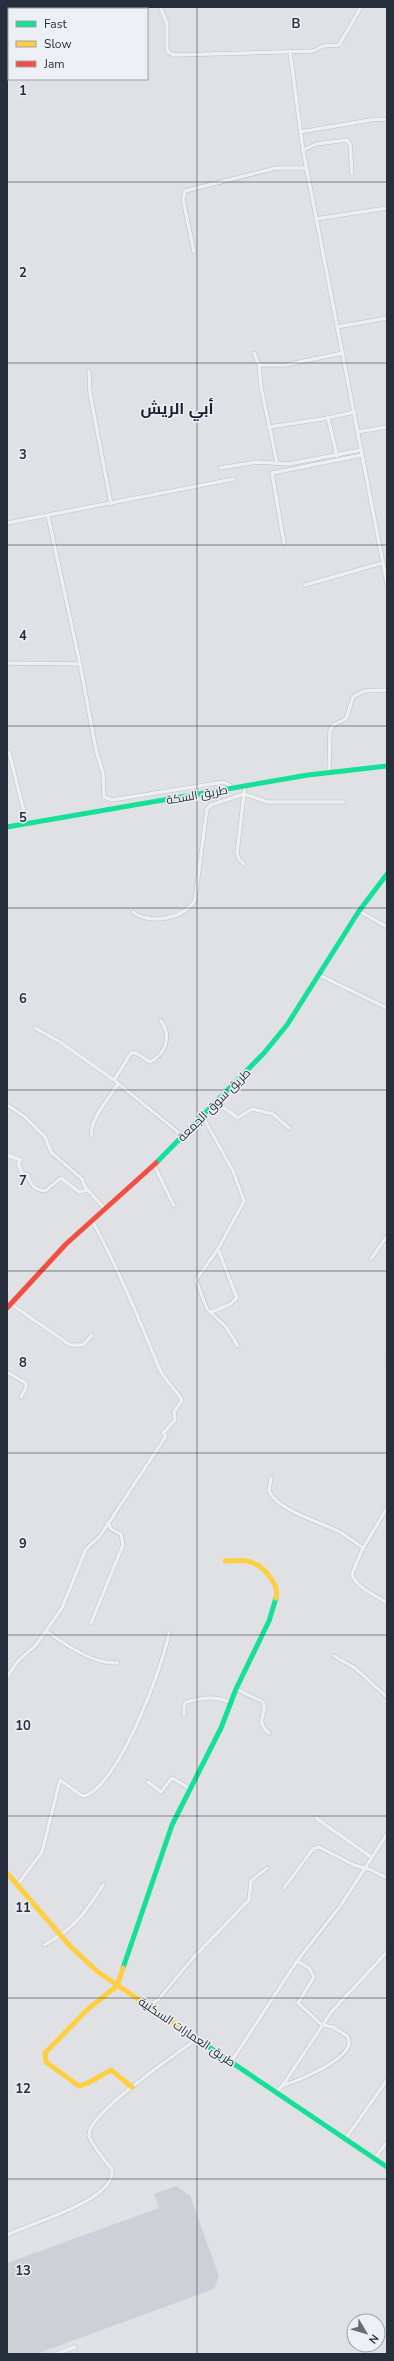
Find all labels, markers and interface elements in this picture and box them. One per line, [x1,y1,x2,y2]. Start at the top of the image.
legend [8,8,148,80]
text: B [292,15,301,33]
text: Fast [44,16,67,32]
text: Slow [44,36,72,52]
text: Jam [43,56,65,72]
text: 1 [19,82,27,100]
text: 2 [19,264,27,282]
district label: أبي الريش [140,398,214,421]
text: 3 [19,446,27,464]
text: 4 [19,627,27,645]
street label: طريق السكة [165,782,229,808]
text: 5 [19,809,27,827]
text: 6 [19,990,27,1008]
street label: طريق سوق الجمعة [174,1065,254,1145]
text: 7 [19,1172,27,1190]
text: 8 [19,1354,27,1372]
text: 9 [19,1535,27,1553]
text: 10 [15,1717,31,1735]
text: 11 [15,1899,31,1917]
street label: طريق العمارات السكنية [135,1993,239,2071]
text: 12 [15,2080,31,2098]
text: 13 [15,2262,31,2280]
north arrow [346,2313,386,2353]
text: N [365,2331,382,2347]

